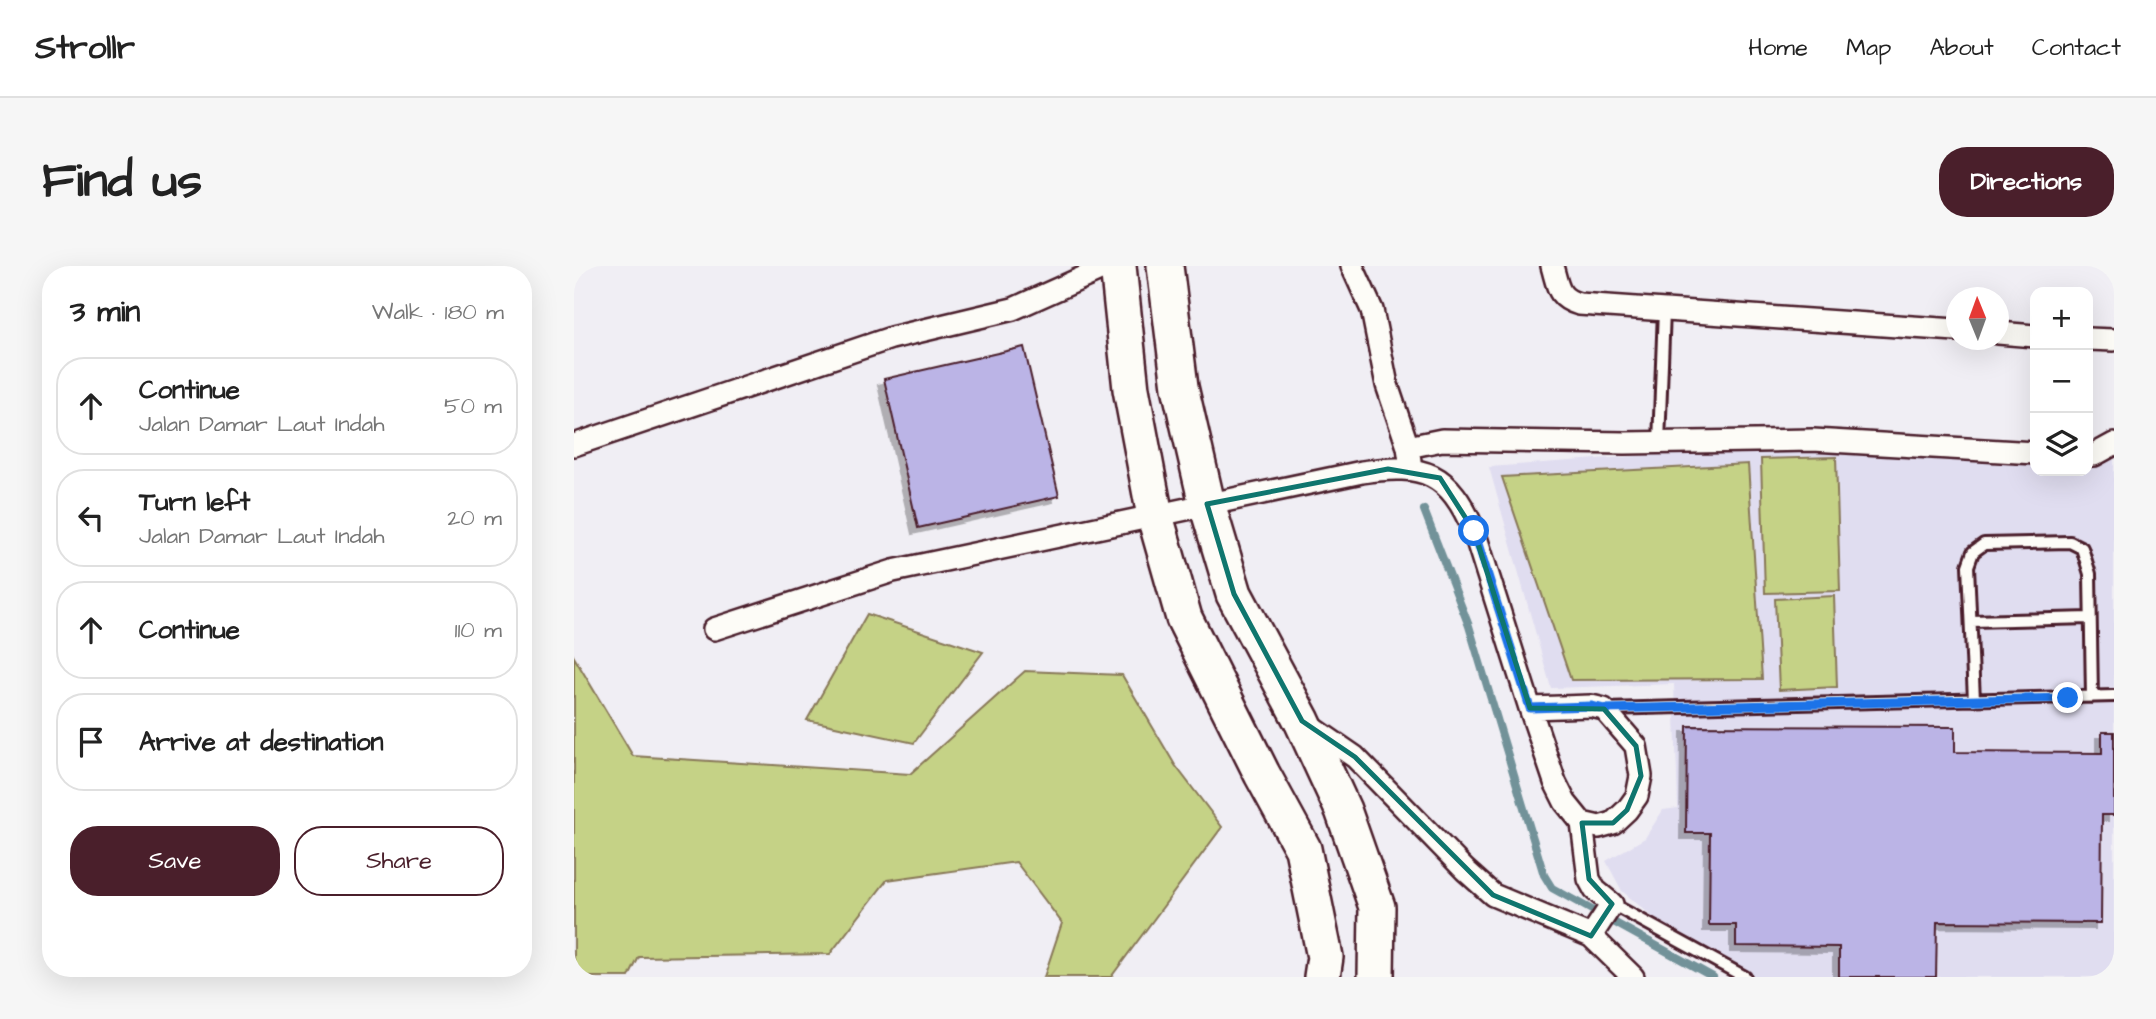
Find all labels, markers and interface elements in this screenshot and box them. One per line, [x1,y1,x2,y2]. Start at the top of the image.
text: Strollr [35,25,135,71]
text: Home [1748,31,1808,65]
text: Map [1846,31,1891,65]
text: About [1929,31,1994,65]
text: Contact [2032,31,2121,65]
button: Directions [1939,147,2114,217]
text: Find us [42,148,202,216]
north arrow [1946,287,2009,350]
map controls [2030,287,2093,476]
button: + [2030,287,2093,350]
text: 3 min [70,291,140,333]
text: Walk · 180 m [372,296,504,328]
button: − [2030,350,2093,413]
text: Continue [139,372,240,408]
icon: ahead [72,387,110,425]
text: 50 m [444,390,502,422]
text: Jalan Damar Laut Indah [139,408,385,440]
button: layers [2030,413,2093,476]
text: Turn left [139,484,250,520]
icon: left [72,499,110,537]
text: 20 m [447,502,502,534]
route start [1458,515,1489,546]
text: Jalan Damar Laut Indah [139,520,385,552]
icon: ahead [72,611,110,649]
text: Continue [139,612,240,648]
text: 110 m [454,614,502,646]
route end [2052,682,2083,713]
icon: arrive [72,723,110,761]
text: Arrive at destination [139,724,384,760]
button: Save [70,826,280,896]
button: Share [294,826,504,896]

